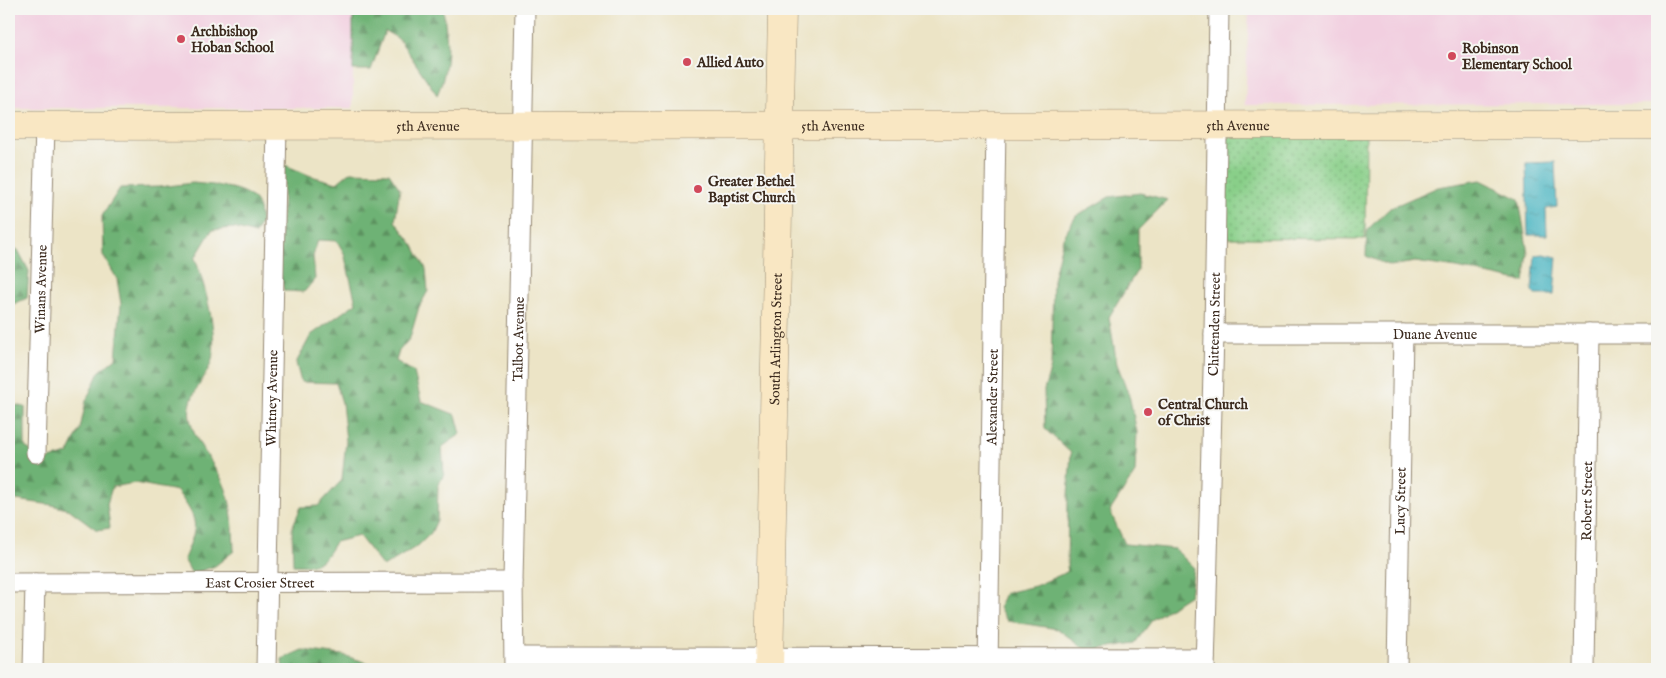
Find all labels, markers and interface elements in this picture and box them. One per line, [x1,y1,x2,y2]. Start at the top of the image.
place label: Archbishop Hoban School [190,23,275,57]
marker: Archbishop Hoban School [175,33,187,45]
place label: Robinson Elementary School [1462,40,1573,74]
marker: Robinson Elementary School [1446,50,1458,62]
place label: Allied Auto [696,54,764,72]
marker: Allied Auto [681,56,693,68]
street label: 5th Avenue [801,117,865,136]
street label: 5th Avenue [1206,117,1270,135]
street label: 5th Avenue [396,118,460,136]
place label: Greater Bethel Baptist Church [708,173,796,207]
marker: Greater Bethel Baptist Church [692,183,704,195]
street label: Winans Avenue [31,244,52,334]
street label: Chittenden Street [1205,272,1225,376]
street label: South Arlington Street [766,273,787,405]
street label: Talbot Avenue [509,296,529,382]
street label: Duane Avenue [1393,326,1478,344]
street label: Alexander Street [983,348,1003,447]
street label: Whitney Avenue [263,349,282,447]
place label: Central Church of Christ [1158,396,1249,430]
marker: Central Church of Christ [1142,406,1154,418]
street label: Robert Street [1578,461,1597,541]
street label: Lucy Street [1391,467,1411,535]
street label: East Crosier Street [205,574,315,593]

